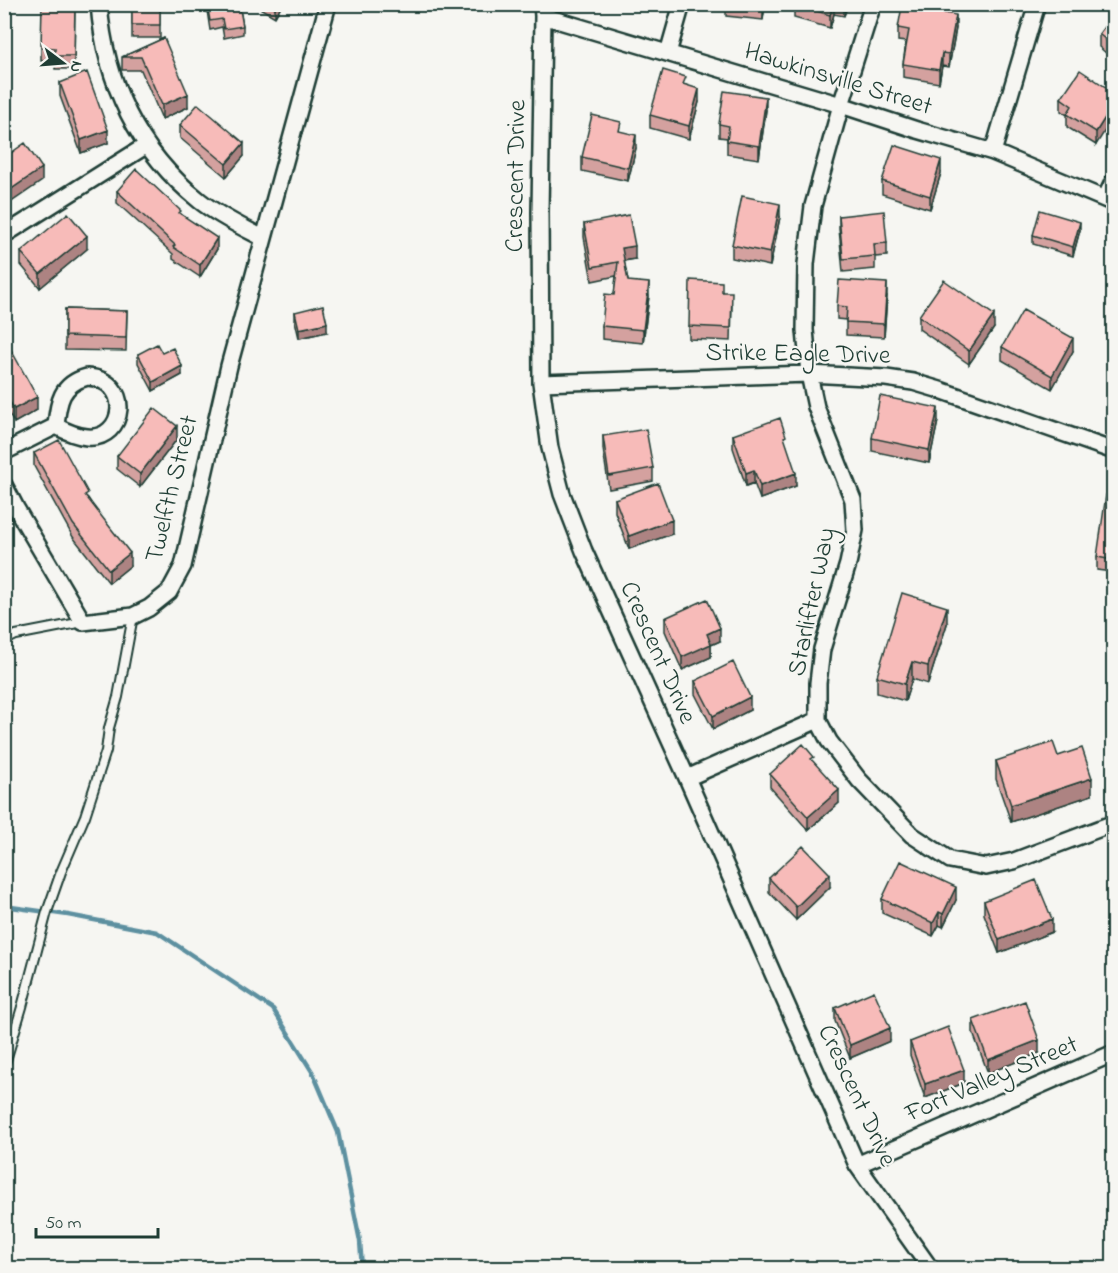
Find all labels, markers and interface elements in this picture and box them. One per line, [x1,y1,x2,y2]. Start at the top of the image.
north arrow [33,33,93,93]
street label: Hawkinsville Street [739,33,937,127]
text: N [62,58,89,75]
street label: Crescent Drive [497,99,537,253]
street label: Strike Eagle Drive [705,334,891,376]
street label: Twelfth Street [136,411,210,567]
street label: Starlifter Way [779,524,847,680]
street label: Crescent Drive [609,575,706,731]
street label: Crescent Drive [806,1019,906,1174]
street label: Fort Valley Street [899,1026,1085,1134]
scale bar [36,1201,158,1239]
text: 50 m [45,1211,82,1237]

